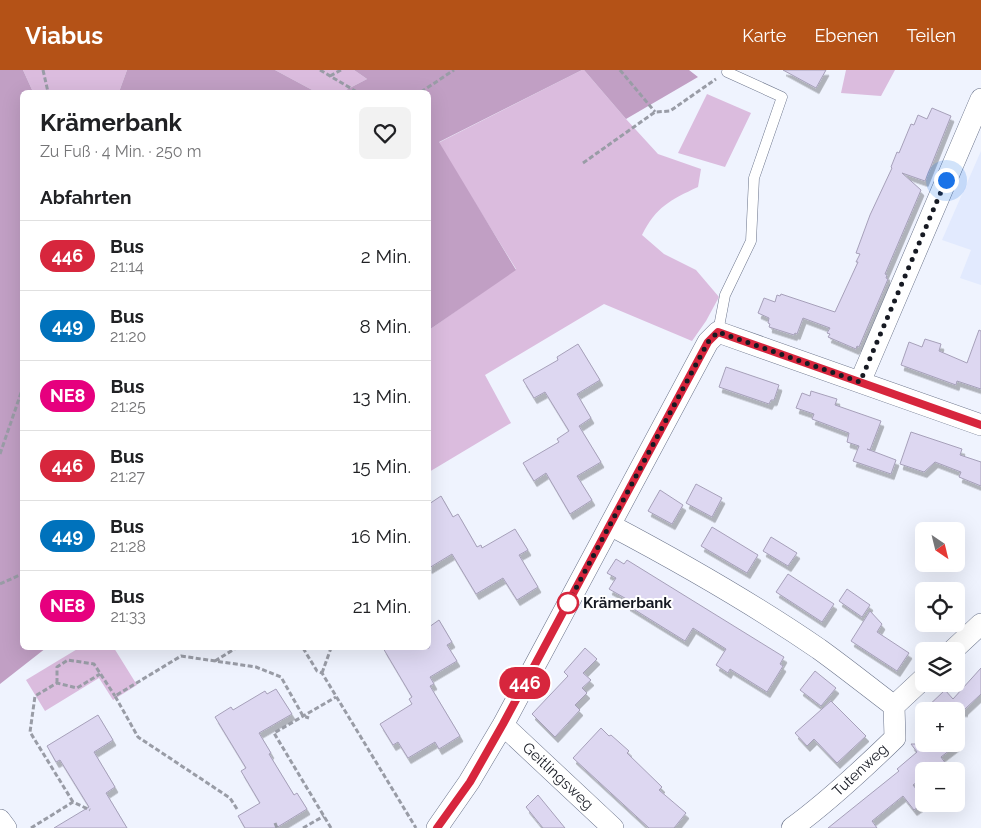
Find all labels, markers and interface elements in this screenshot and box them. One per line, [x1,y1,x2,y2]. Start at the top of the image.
text: Viabus [25,21,103,50]
text: Karte [742,25,786,46]
text: Ebenen [814,25,879,46]
text: Teilen [907,25,956,46]
button: heart [359,107,411,159]
text: Krämerbank [40,108,182,137]
text: Zu Fuß · 4 Min. · 250 m [40,142,201,161]
your location [934,168,959,193]
text: Abfahrten [40,186,131,208]
text: Bus [110,235,144,257]
text: 446 [52,245,83,266]
text: 2 Min. [361,245,411,267]
text: 21:14 [110,257,144,276]
text: Bus [110,305,144,327]
text: 449 [52,315,83,336]
text: 8 Min. [359,315,411,337]
text: 21:20 [110,327,146,346]
text: Bus [110,375,144,397]
text: NE8 [50,385,85,406]
text: 13 Min. [352,385,411,407]
text: 21:25 [110,397,146,416]
text: Bus [110,445,144,467]
text: 446 [52,455,83,476]
text: 15 Min. [352,455,411,477]
text: 21:27 [110,467,145,486]
text: Bus [110,515,144,537]
north arrow [915,522,965,572]
map controls [915,522,965,812]
text: 449 [52,525,83,546]
text: 16 Min. [351,525,411,547]
text: 21:28 [110,537,146,556]
button: locate [915,582,965,632]
text: Bus [110,585,144,607]
marker: Krämerbank [557,592,579,614]
place label: Krämerbank [583,594,672,612]
text: NE8 [50,595,85,616]
text: 21 Min. [353,595,411,617]
text: 21:33 [110,607,146,626]
button: layers [915,642,965,692]
line badge: 446 [496,667,554,699]
text: 446 [509,672,541,693]
button: + [915,702,965,752]
street label: Geitlingsweg [519,739,597,813]
street label: Tutenweg [829,740,891,800]
button: − [915,762,965,812]

